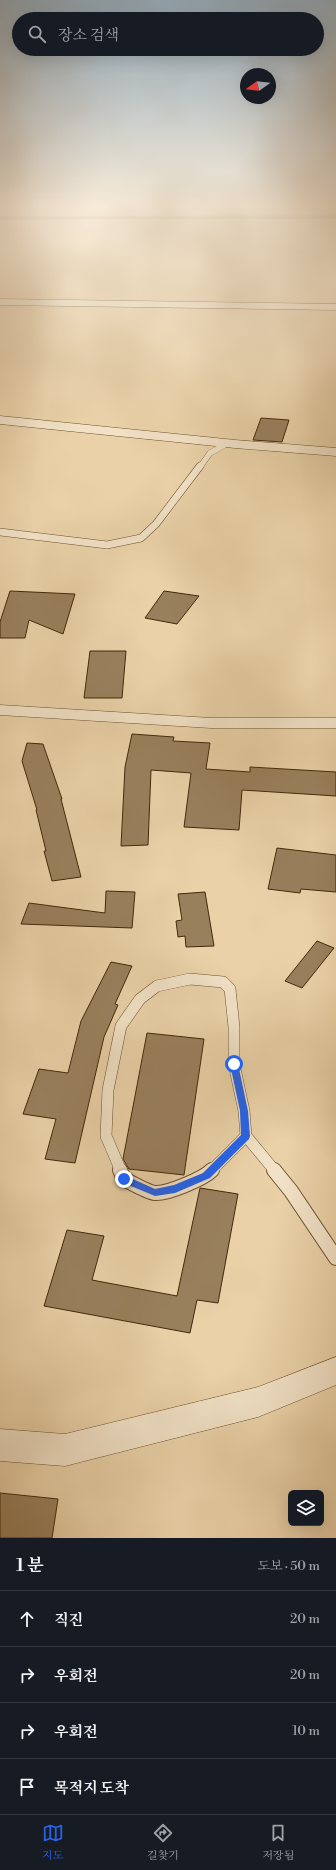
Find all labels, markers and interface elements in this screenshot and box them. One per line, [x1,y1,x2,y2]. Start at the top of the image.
search box [12,12,324,56]
icon: search [26,23,48,45]
text: 장소 검색 [58,26,119,45]
north arrow [240,68,276,104]
route start [225,1055,243,1073]
route end [115,1170,133,1188]
map controls [288,1490,324,1526]
button: layers [288,1490,324,1526]
text: 1 분 [16,1555,43,1577]
text: 도보 · 50 m [258,1558,320,1574]
icon: ahead [16,1608,38,1630]
text: 직진 [54,1611,83,1630]
text: 20 m [290,1611,320,1627]
icon: right [16,1664,38,1686]
text: 우회전 [54,1667,97,1686]
text: 20 m [290,1667,320,1683]
icon: right [16,1720,38,1742]
text: 우회전 [54,1723,97,1742]
text: 10 m [292,1723,320,1739]
icon: arrive [16,1776,38,1798]
text: 목적지 도착 [54,1779,129,1798]
tab: 지도 [42,1822,64,1863]
tab: 길찾기 [147,1822,179,1863]
tab: 저장됨 [262,1822,294,1863]

